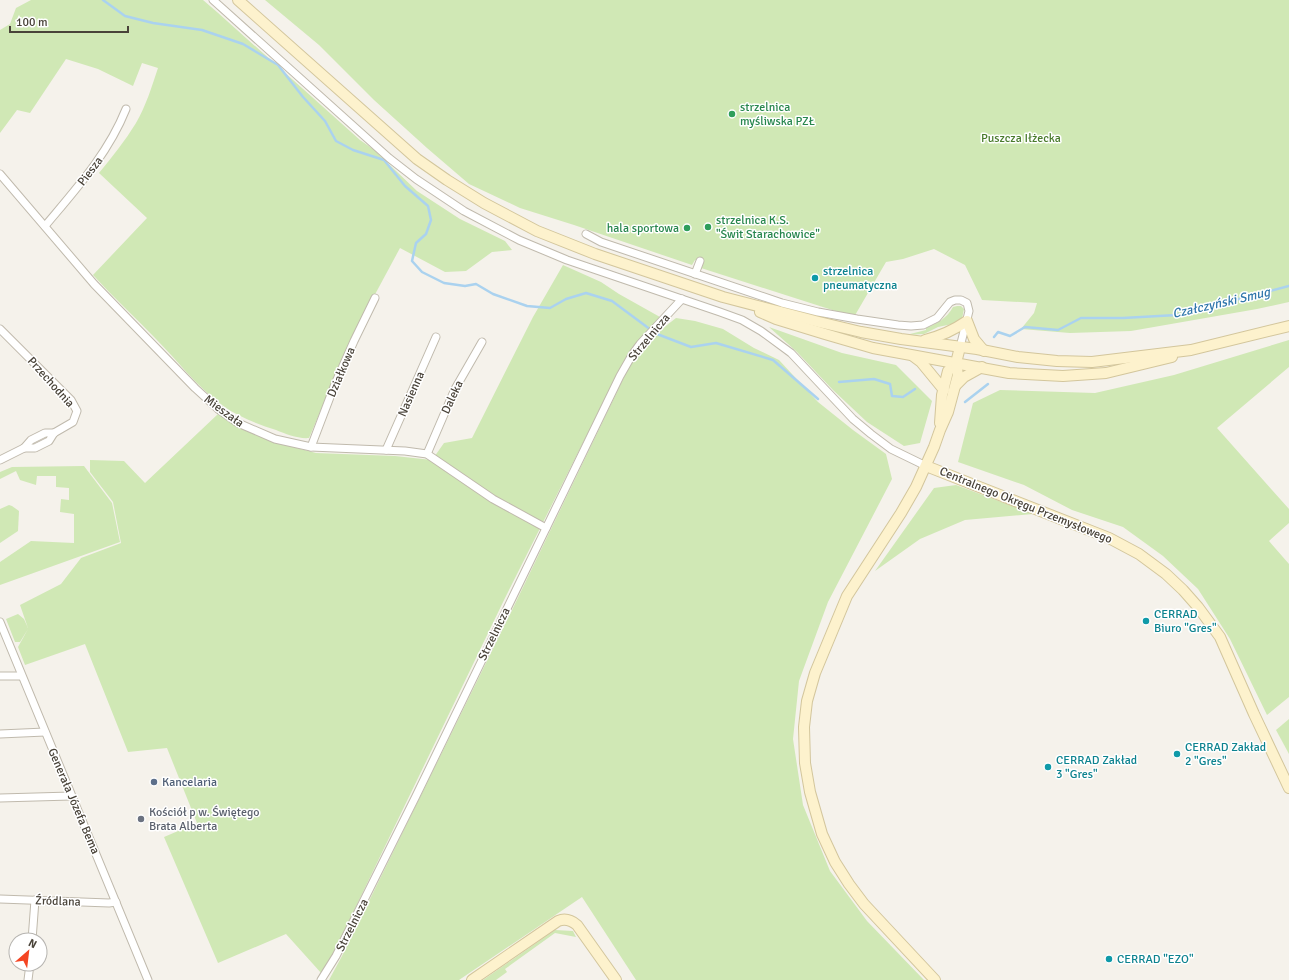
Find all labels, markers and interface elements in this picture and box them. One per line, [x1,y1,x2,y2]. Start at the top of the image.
scale bar [10,8,128,34]
text: 100 m [16,15,48,30]
place label: strzelnica myśliwska PZŁ [740,100,815,129]
marker: strzelnica myśliwska PZŁ [727,109,737,119]
park label: Puszcza Iłżecka [981,131,1061,146]
street label: Piesza [75,154,106,189]
place label: strzelnica K.S. "Świt Starachowice" [716,213,820,242]
place label: hala sportowa [607,221,679,236]
marker: strzelnica K.S. "Świt Starachowice" [703,222,713,232]
marker: hala sportowa [682,223,692,233]
place label: strzelnica pneumatyczna [823,264,897,293]
marker: strzelnica pneumatyczna [810,273,820,283]
water label: Czałczyński Smug [1171,284,1273,322]
street label: Strzelnicza [625,311,673,364]
street label: Działkowa [324,345,359,399]
street label: Przechodnia [24,354,77,411]
street label: Nasienna [395,369,428,419]
street label: Daleka [438,378,467,416]
street label: Mieszała [201,392,247,431]
street label: Centralnego Okręgu Przemysłowego [937,464,1114,547]
street label: Strzelnicza [475,605,514,663]
place label: CERRAD Biuro "Gres" [1154,607,1217,636]
marker: CERRAD Biuro "Gres" [1141,616,1151,626]
place label: CERRAD Zakład 2 "Gres" [1185,740,1266,769]
street label: Generała Józefa Bema [44,746,103,856]
marker: CERRAD Zakład 2 "Gres" [1172,749,1182,759]
place label: CERRAD Zakład 3 "Gres" [1056,753,1137,782]
marker: CERRAD Zakład 3 "Gres" [1043,762,1053,772]
place label: Kancelaria [162,775,217,790]
marker: Kancelaria [149,777,159,787]
place label: Kościół p w. Świętego Brata Alberta [149,805,260,834]
marker: Kościół p w. Świętego Brata Alberta [136,814,146,824]
street label: Źródlana [35,893,81,910]
street label: Strzelnicza [333,896,372,954]
north arrow [8,932,48,972]
text: N [26,936,39,951]
place label: CERRAD "EZO" [1117,952,1194,967]
marker: CERRAD "EZO" [1104,954,1114,964]

